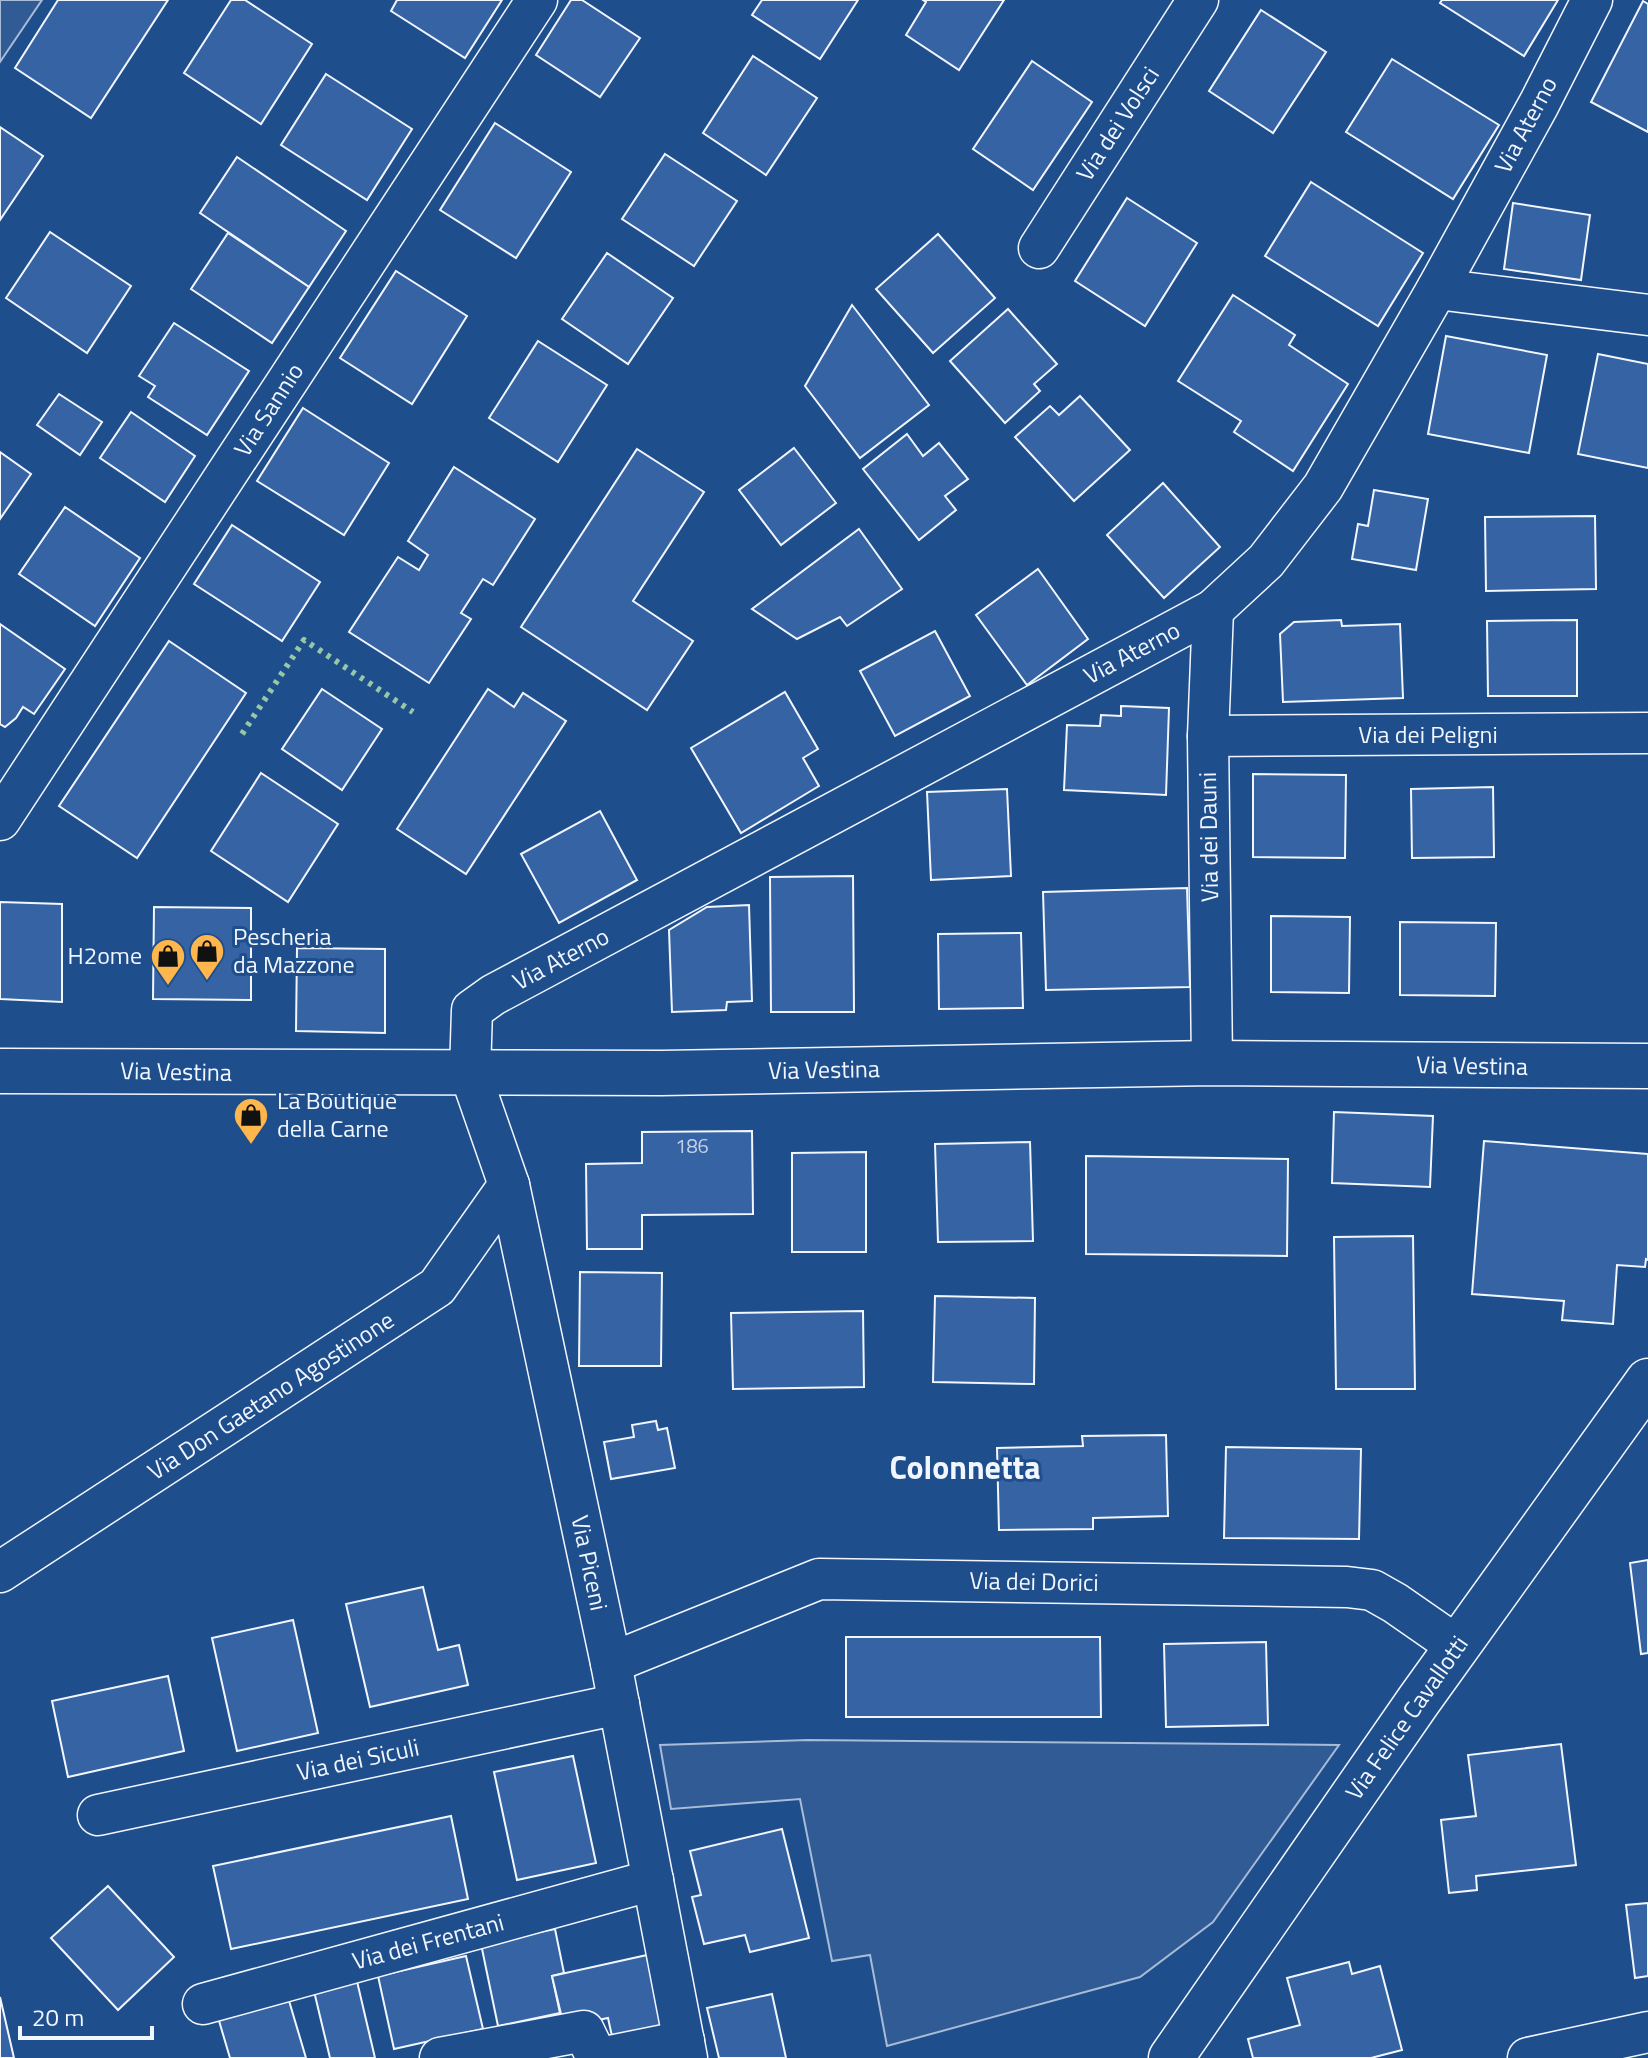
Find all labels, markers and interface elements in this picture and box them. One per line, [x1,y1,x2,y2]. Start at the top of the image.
street label: Via dei Volsci [1067,59,1168,188]
street label: Via Aterno [1485,70,1566,179]
street label: Via Sannio [224,356,312,463]
street label: Via Aterno [1077,612,1186,693]
street label: Via dei Peligni [1358,716,1498,752]
street label: Via dei Dauni [1189,772,1227,902]
place label: Pescheria da Mazzone [233,918,355,982]
street label: Via Aterno [506,918,615,999]
shop icon: Pescheria da Mazzone [188,932,226,982]
place label: H2ome [68,937,142,973]
shop icon: H2ome [149,937,187,987]
street label: Via Vestina [1416,1046,1528,1084]
street label: Via Vestina [768,1050,880,1088]
street label: Via Vestina [120,1052,232,1090]
place label: La Boutique della Carne [277,1082,397,1146]
shop icon: La Boutique della Carne [232,1096,270,1146]
house number: 186 [675,1130,709,1161]
street label: Via Don Gaetano Agostinone [140,1302,401,1489]
district label: Colonnetta [889,1443,1041,1491]
street label: Via Piceni [562,1512,618,1614]
street label: Via dei Dorici [969,1562,1099,1600]
street label: Via Felice Cavallotti [1336,1628,1476,1807]
street label: Via dei Siculi [293,1729,422,1790]
street label: Via dei Frentani [348,1904,508,1979]
scale bar [20,1990,152,2040]
text: 20 m [32,1999,84,2035]

